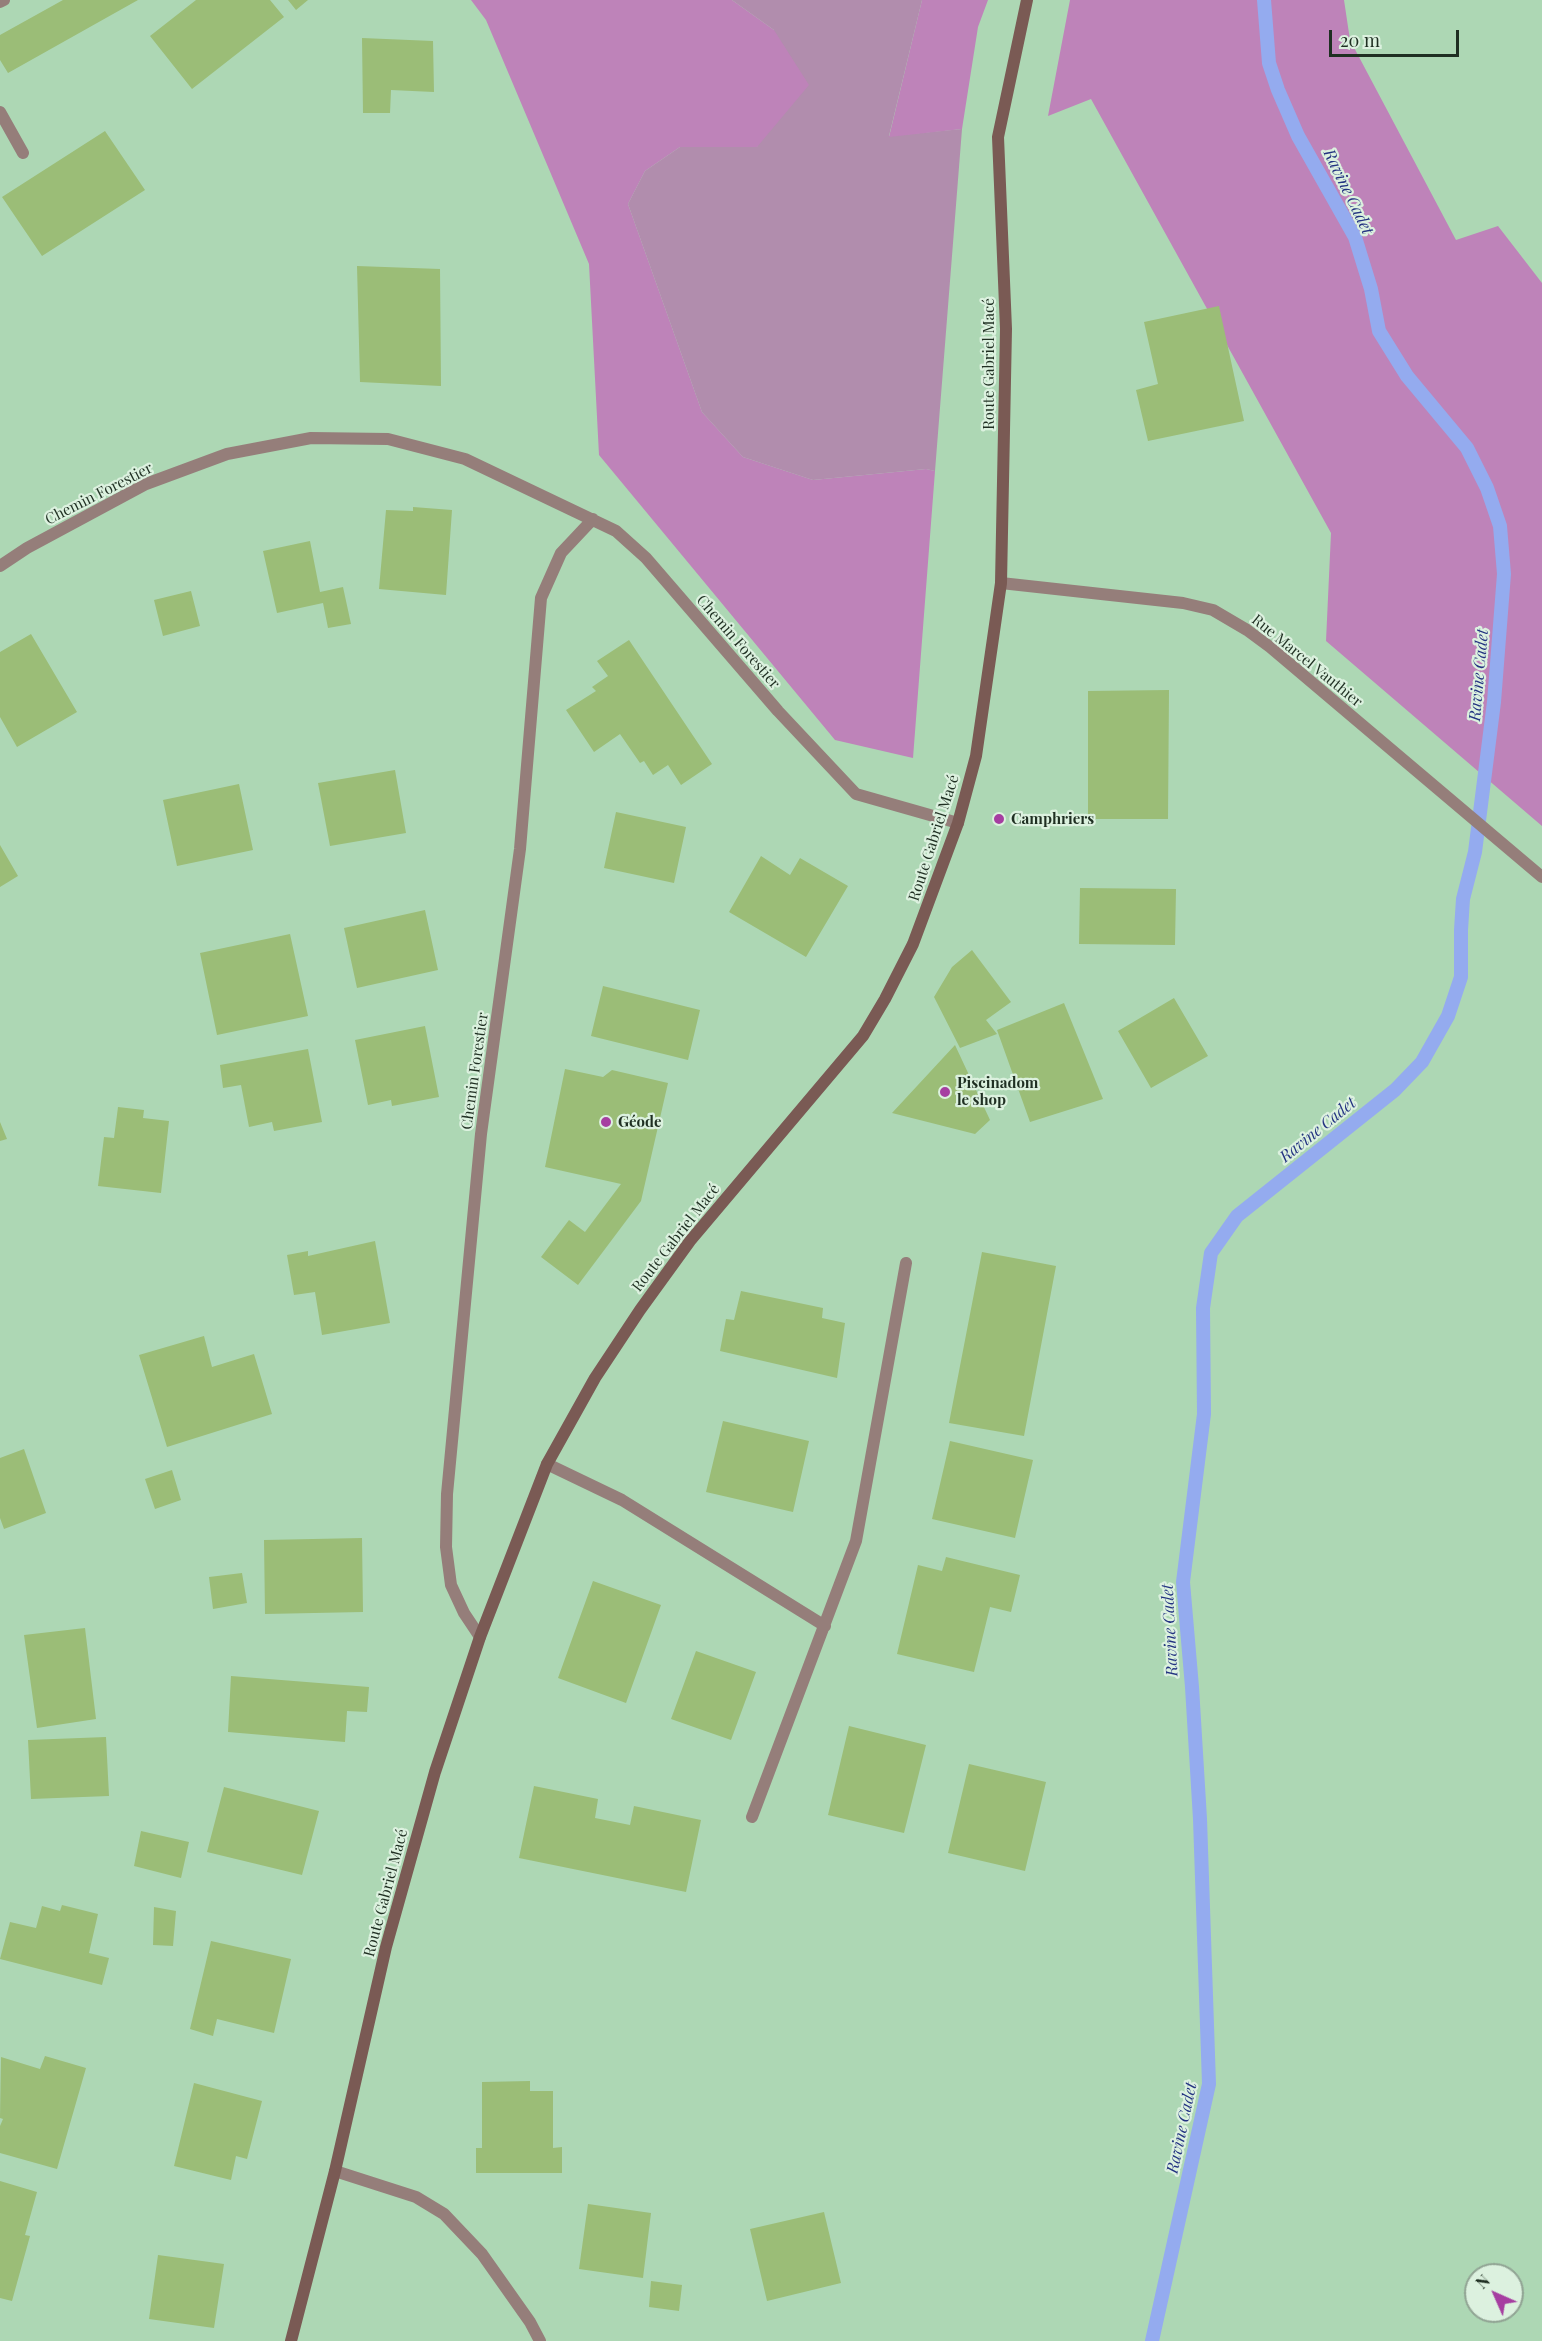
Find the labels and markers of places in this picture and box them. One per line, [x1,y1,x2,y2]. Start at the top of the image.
place label: Camphriers [1011,810,1094,828]
marker: Camphriers [992,812,1006,826]
place label: Piscinadom le shop [957,1074,1038,1109]
marker: Piscinadom le shop [938,1085,952,1099]
place label: Géode [618,1113,662,1131]
marker: Géode [599,1115,613,1129]

